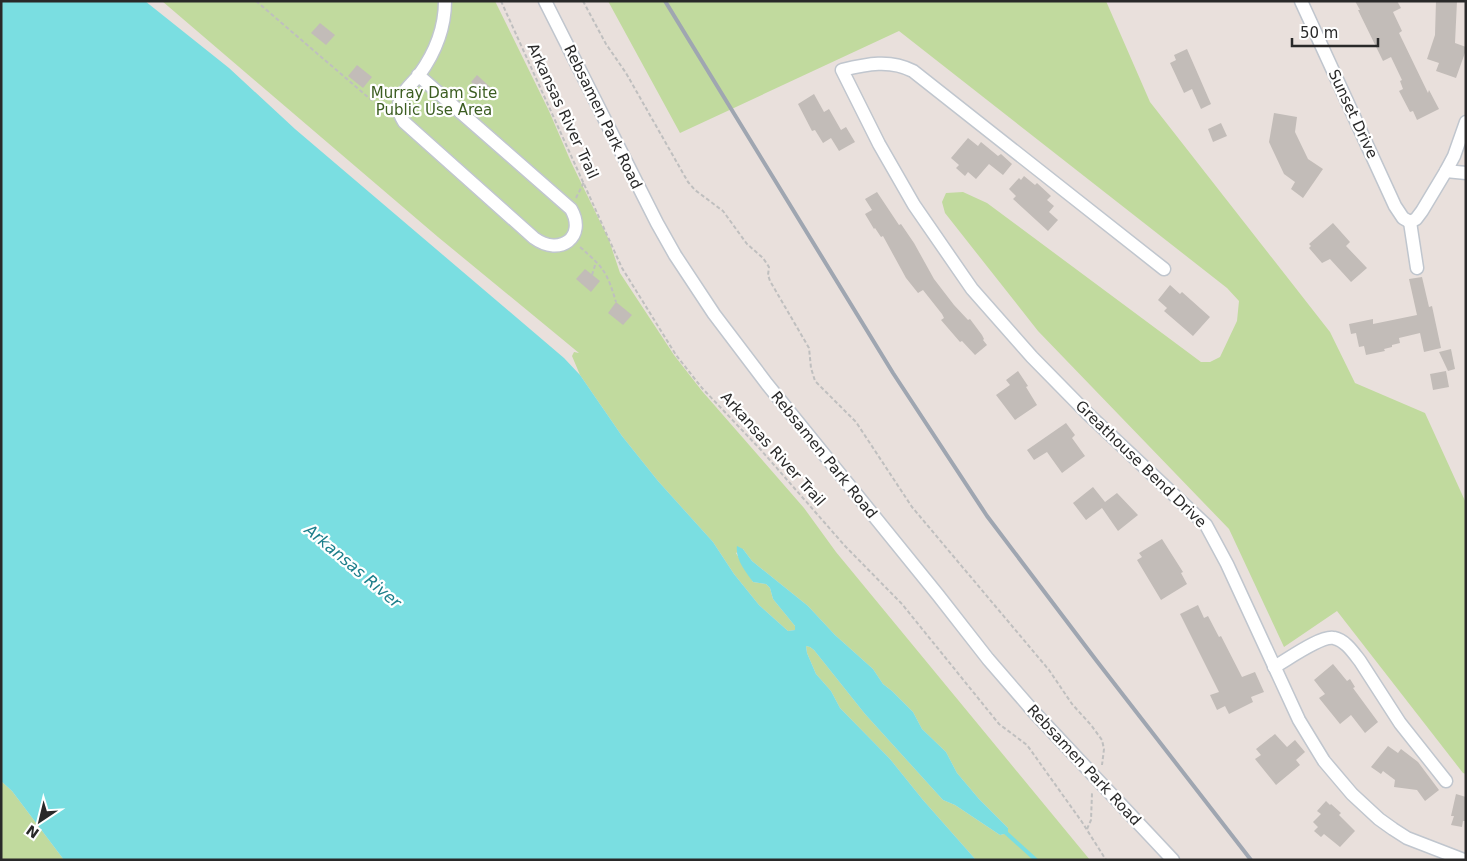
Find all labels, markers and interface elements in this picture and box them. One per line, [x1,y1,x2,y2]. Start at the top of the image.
scale bar [1292,15,1378,47]
text: 50 m [1300,24,1338,42]
street label: Arkansas River Trail [524,40,602,182]
street label: Rebsamen Park Road [560,42,646,192]
street label: Sunset Drive [1325,67,1381,161]
park label: Murray Dam Site Public Use Area [371,84,497,119]
street label: Arkansas River Trail [717,388,829,510]
street label: Rebsamen Park Road [767,388,881,522]
street label: Greathouse Bend Drive [1072,397,1210,531]
water label: Arkansas River [300,520,406,613]
street label: Rebsamen Park Road [1023,701,1145,829]
north arrow [15,796,65,846]
text: N [23,822,42,842]

